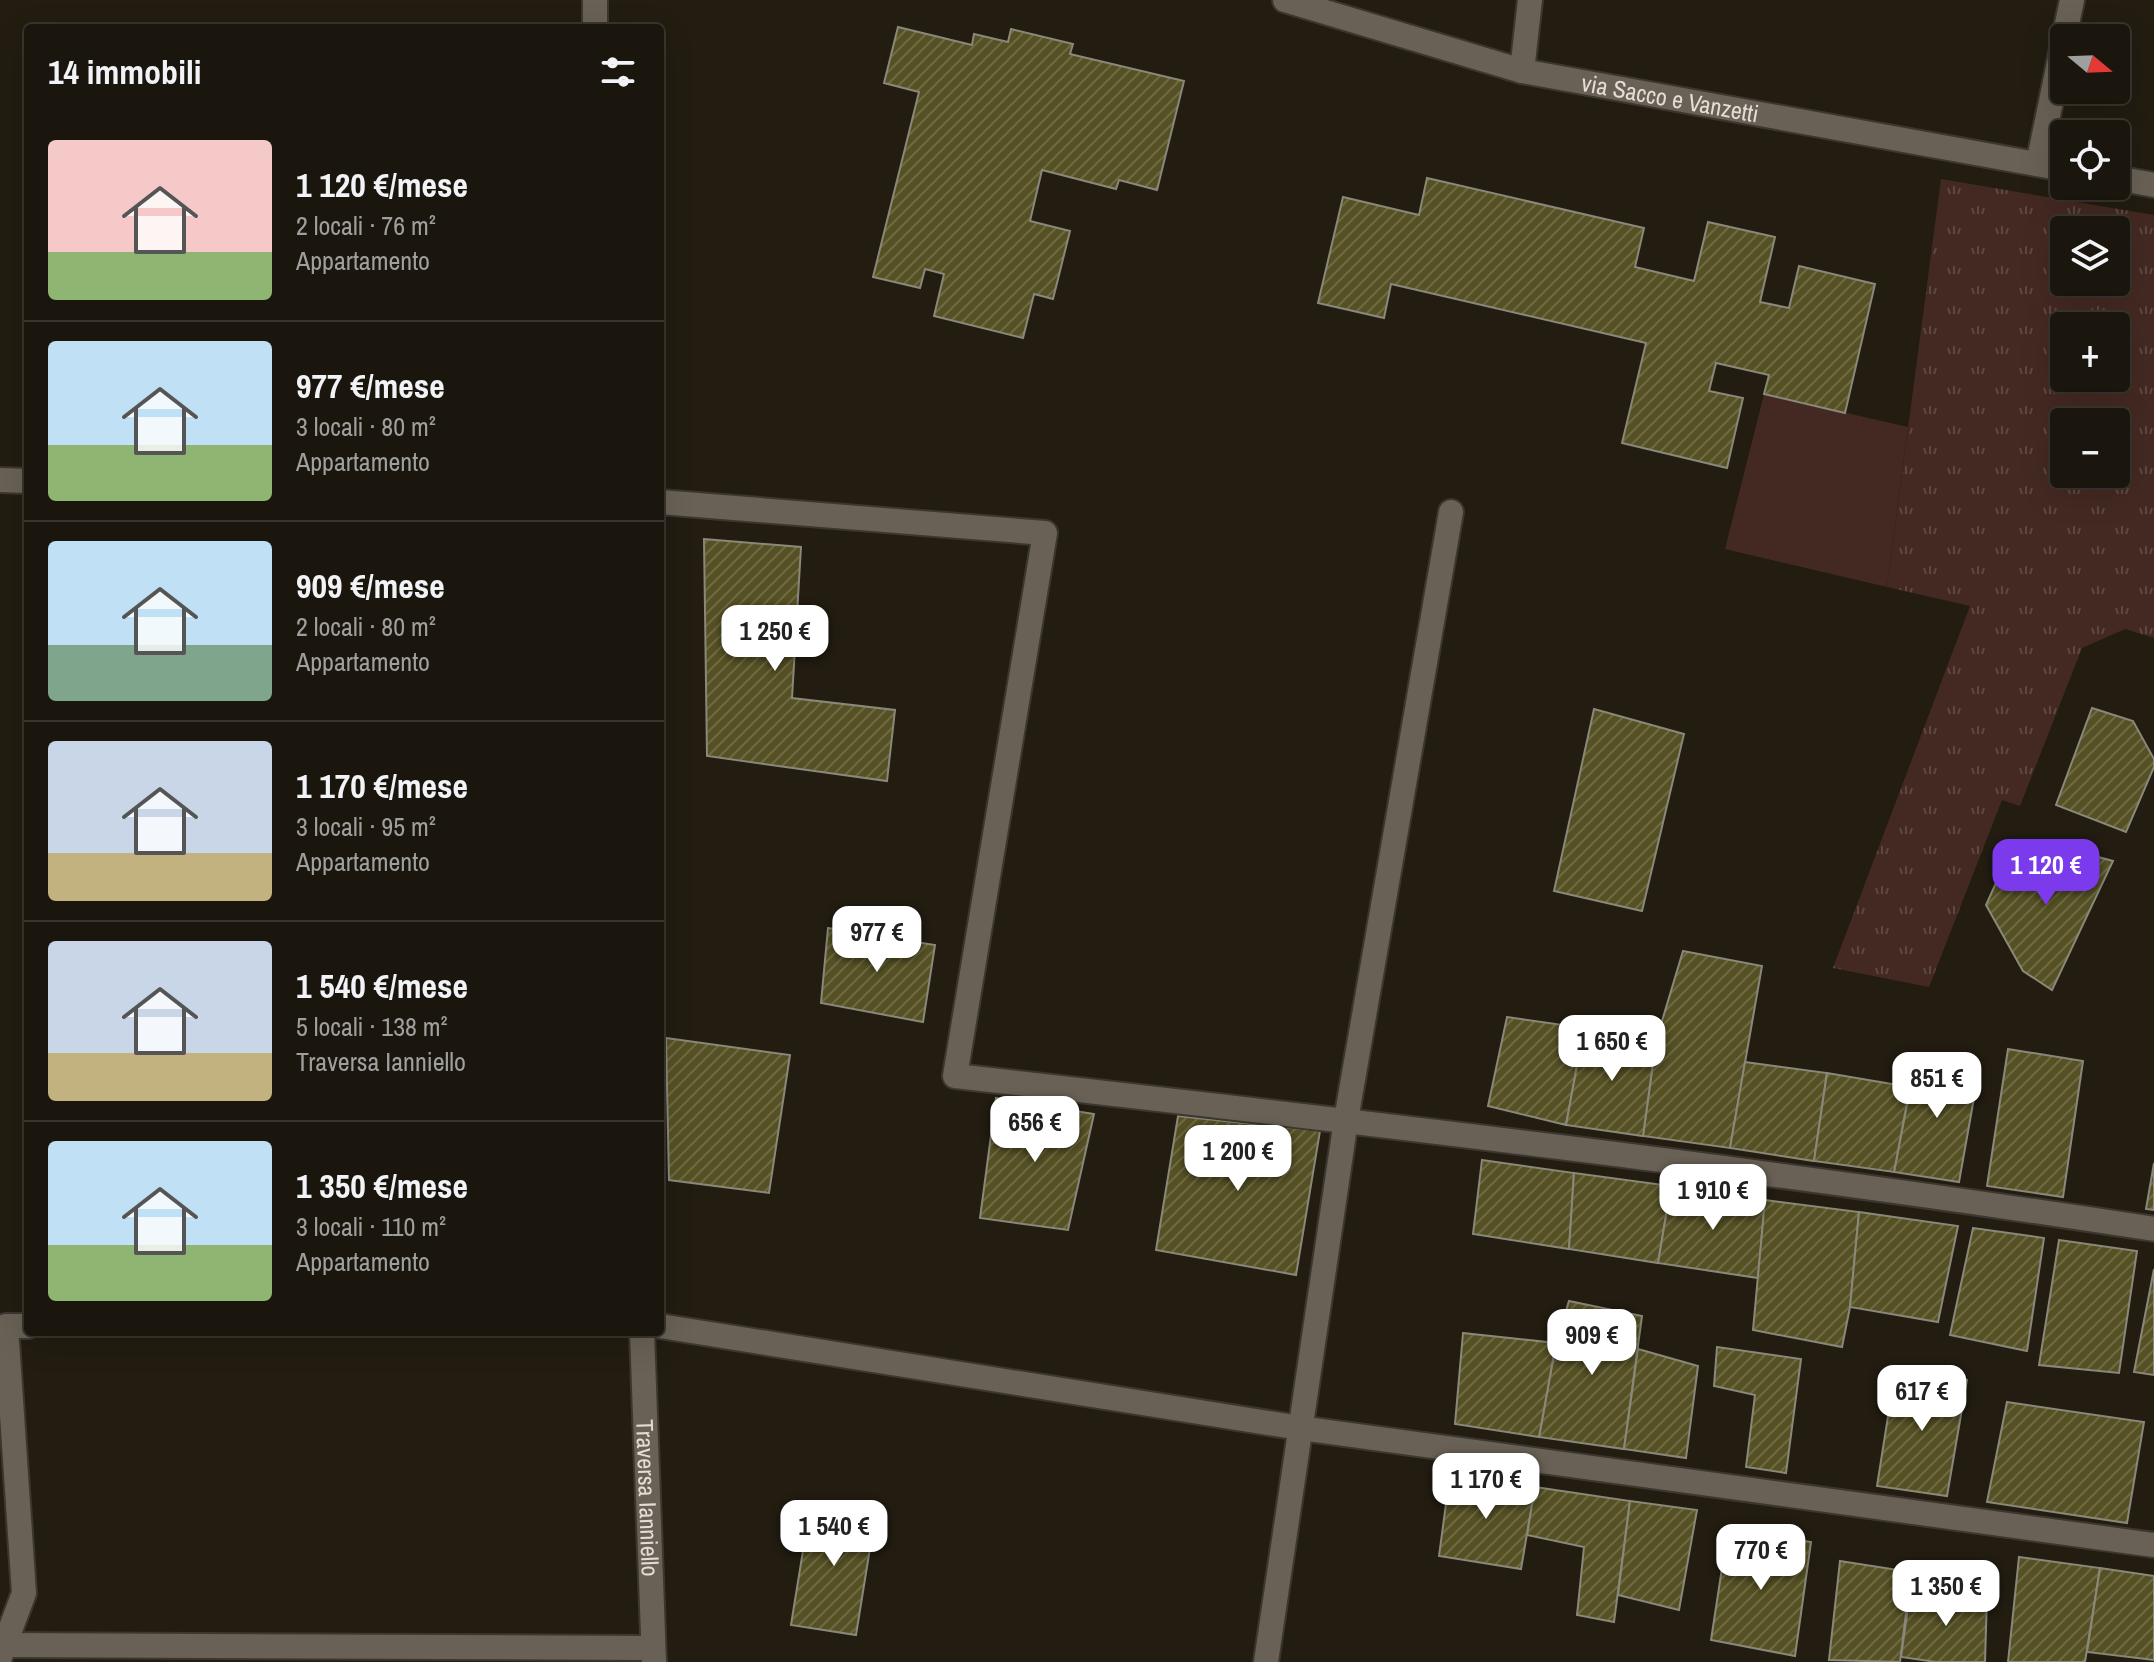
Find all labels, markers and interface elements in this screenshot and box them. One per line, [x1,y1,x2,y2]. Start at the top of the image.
north arrow [2050,24,2130,104]
map controls [2050,24,2130,488]
text: 14 immobili [48,49,201,95]
icon: filters [596,50,640,94]
street label: via Sacco e Vanzetti [1579,66,1761,129]
button: locate [2050,120,2130,200]
text: 1 120 €/mese [296,162,468,208]
icon: home [112,172,208,268]
text: 2 locali · 76 m² [296,208,436,243]
button: layers [2050,216,2130,296]
text: Appartamento [296,243,430,278]
button: + [2050,312,2130,392]
text: 977 €/mese [296,363,445,409]
icon: home [112,373,208,469]
button: − [2050,408,2130,488]
text: 3 locali · 80 m² [296,409,436,444]
text: Appartamento [296,444,430,479]
text: 909 €/mese [296,563,445,609]
icon: home [112,573,208,669]
pin: 1 250 € [701,605,849,673]
text: 2 locali · 80 m² [296,609,436,644]
text: 1 250 € [739,613,811,648]
text: Appartamento [296,644,430,679]
text: 1 170 €/mese [296,763,468,809]
icon: home [112,773,208,869]
text: 3 locali · 95 m² [296,809,436,844]
pin: 1 120 € [1972,839,2120,907]
text: Appartamento [296,844,430,879]
text: 1 120 € [2010,847,2082,882]
pin: 977 € [821,906,933,974]
text: 977 € [850,914,904,949]
text: 1 540 €/mese [296,963,468,1009]
icon: home [112,973,208,1069]
text: 5 locali · 138 m² [296,1009,448,1044]
pin: 1 650 € [1538,1015,1686,1083]
text: 1 650 € [1576,1023,1648,1058]
text: Traversa Ianniello [296,1044,466,1079]
pin: 851 € [1881,1052,1993,1120]
text: 851 € [1910,1060,1964,1095]
pin: 656 € [979,1096,1091,1164]
text: 656 € [1008,1104,1062,1139]
pin: 1 200 € [1164,1125,1312,1193]
text: 1 200 € [1202,1133,1274,1168]
text: 1 350 €/mese [296,1163,468,1209]
pin: 1 910 € [1639,1164,1787,1232]
text: 1 910 € [1677,1172,1749,1207]
icon: home [112,1173,208,1269]
text: 3 locali · 110 m² [296,1209,446,1244]
text: Appartamento [296,1244,430,1279]
pin: 909 € [1536,1309,1648,1377]
text: 909 € [1565,1317,1619,1352]
pin: 617 € [1866,1365,1978,1433]
text: 617 € [1895,1373,1949,1408]
street label: Traversa Ianniello [629,1419,667,1577]
pin: 1 170 € [1412,1453,1560,1521]
text: 1 170 € [1450,1461,1522,1496]
pin: 1 540 € [760,1500,908,1568]
text: 1 540 € [798,1508,870,1543]
pin: 770 € [1705,1524,1817,1592]
text: 770 € [1734,1532,1788,1567]
pin: 1 350 € [1872,1560,2020,1628]
text: 1 350 € [1910,1568,1982,1603]

